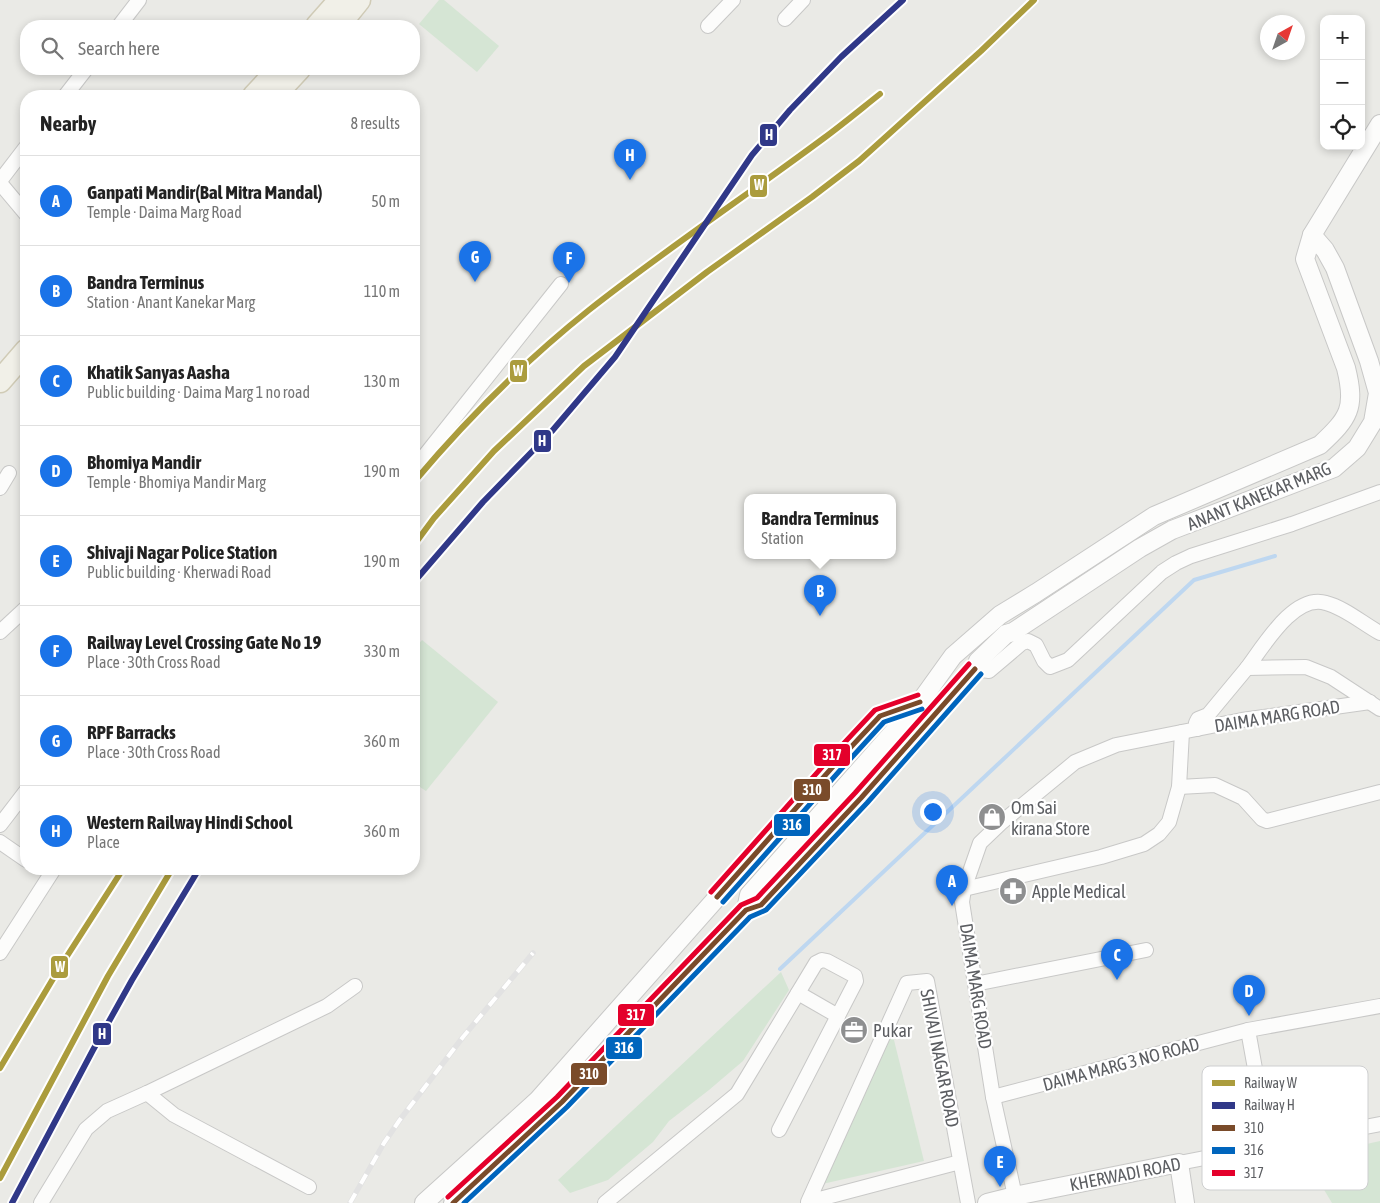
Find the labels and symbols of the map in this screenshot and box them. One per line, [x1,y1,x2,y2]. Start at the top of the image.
north arrow [1260,15,1305,60]
line badge: H [759,123,778,147]
text: H [765,127,773,143]
pin: H [614,139,646,180]
line badge: W [749,174,768,198]
text: W [753,177,765,193]
pin: G [459,241,491,282]
pin: F [553,242,585,283]
line badge: W [509,359,528,383]
text: W [512,363,524,379]
line badge: H [533,429,552,453]
text: H [538,433,546,449]
street label: ANANT KANEKAR MARG [1184,458,1334,534]
pin: B [804,575,836,616]
street label: DAIMA MARG ROAD [1213,696,1341,736]
line badge: 317 [813,743,851,767]
text: 317 [822,747,842,763]
line badge: 310 [793,778,831,802]
text: 310 [802,782,822,798]
place label: Om Sai kirana Store [1011,797,1090,839]
your location [920,799,946,825]
shop icon: Om Sai kirana Store [977,802,1007,832]
line badge: 316 [773,813,811,837]
text: 316 [782,817,802,833]
pin: A [936,865,968,906]
pharmacy icon: Apple Medical [998,876,1028,906]
place label: Apple Medical [1032,881,1126,902]
street label: DAIMA MARG ROAD [956,922,996,1050]
pin: C [1101,939,1133,980]
line badge: W [50,955,69,979]
text: W [54,959,66,975]
pin: D [1233,975,1265,1016]
street label: SHIVAJI NAGAR ROAD [916,987,964,1129]
line badge: 317 [617,1003,655,1027]
text: 317 [626,1007,646,1023]
office icon: Pukar [839,1015,869,1045]
place label: Pukar [873,1020,913,1041]
line badge: H [92,1022,112,1046]
text: H [98,1026,106,1042]
street label: DAIMA MARG 3 NO ROAD [1040,1033,1202,1095]
line badge: 316 [605,1036,643,1060]
text: 316 [614,1040,634,1056]
line badge: 310 [570,1062,608,1086]
text: 310 [579,1066,599,1082]
legend [1202,1066,1368,1190]
text: Railway W [1244,1075,1298,1091]
text: Railway H [1244,1097,1295,1113]
text: 310 [1244,1120,1264,1136]
text: 316 [1244,1142,1264,1158]
pin: E [984,1146,1016,1187]
street label: KHERWADI ROAD [1068,1153,1182,1195]
text: 317 [1244,1165,1264,1181]

